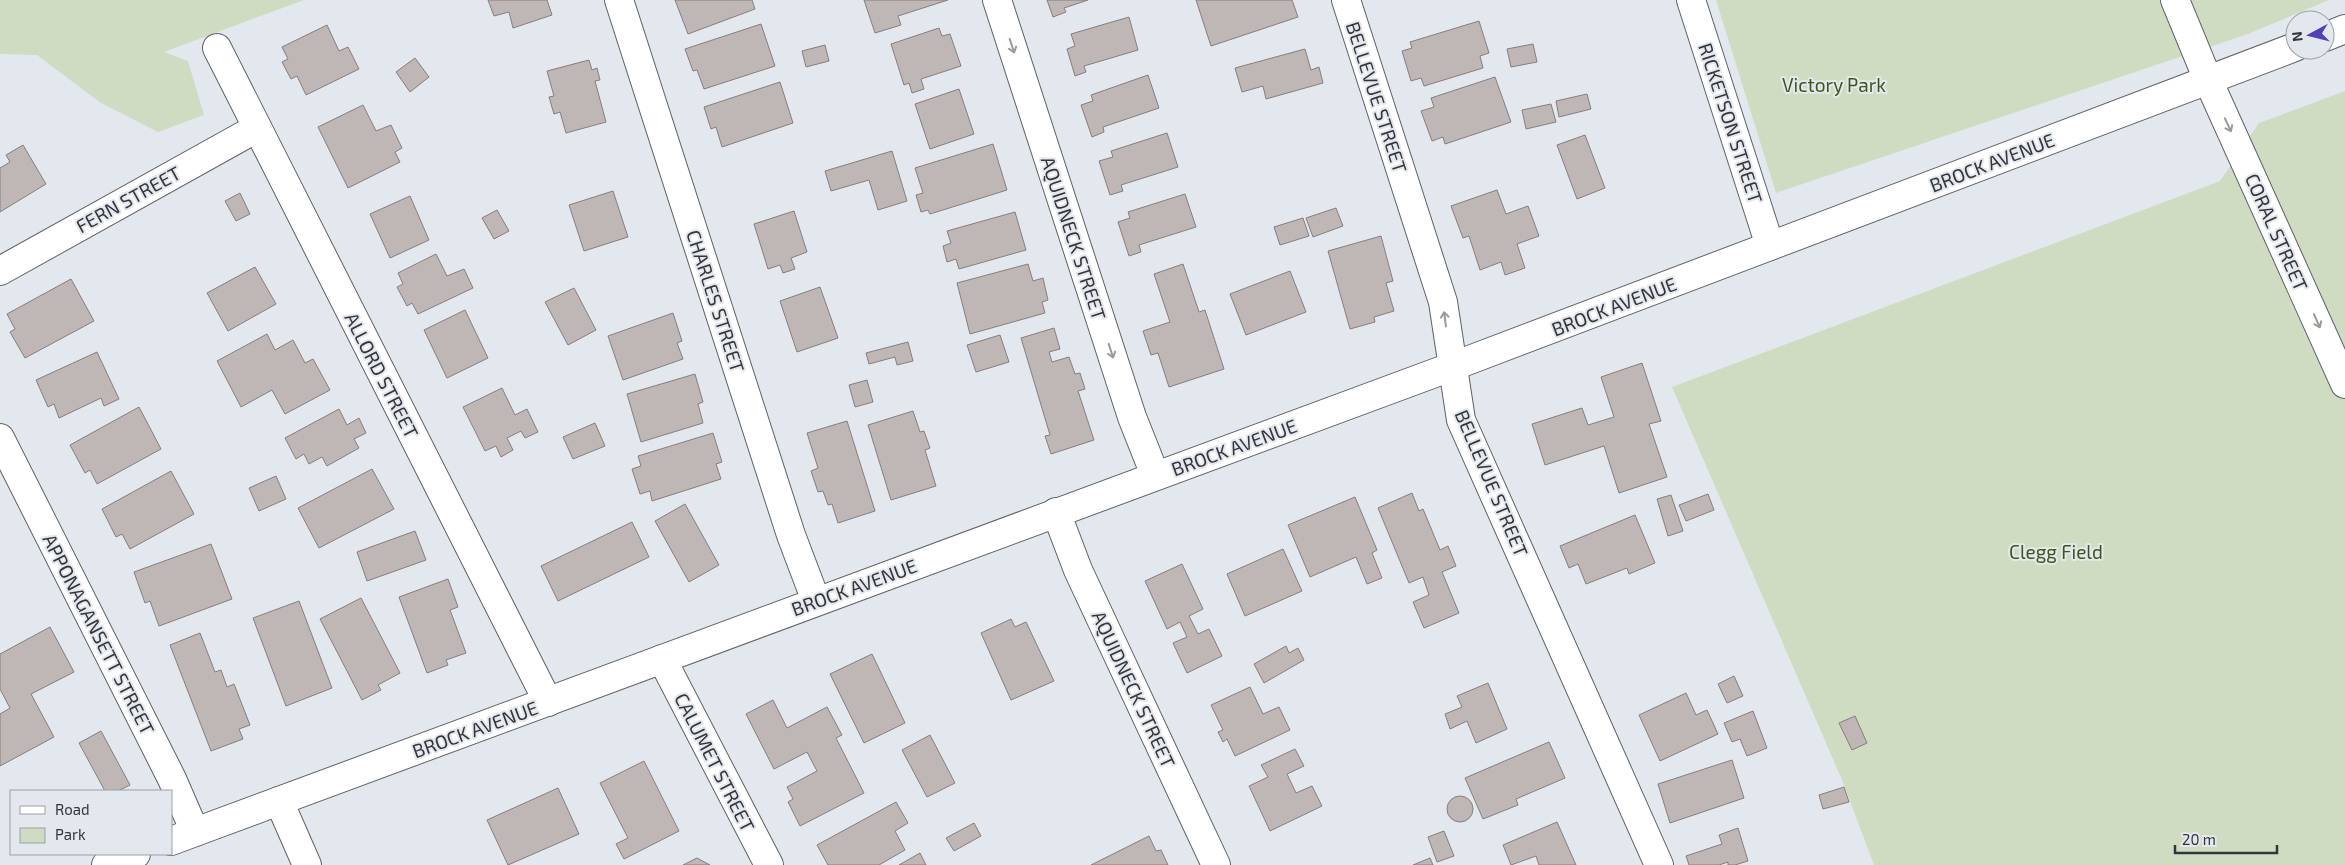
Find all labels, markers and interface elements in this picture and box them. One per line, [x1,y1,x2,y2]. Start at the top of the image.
north arrow [2285,10,2335,60]
street label: BELLEVUE STREET [1342,19,1412,175]
text: N [2288,31,2306,43]
one-way arrow [1008,38,1018,54]
street label: RICKETSON STREET [1694,40,1768,206]
park label: Victory Park [1782,73,1886,96]
one-way arrow [2224,117,2233,132]
street label: BROCK AVENUE [1926,128,2058,196]
street label: AQUIDNECK STREET [1037,153,1111,323]
street label: FERN STREET [72,161,184,237]
street label: CORAL STREET [2241,170,2313,294]
street label: CHARLES STREET [682,227,750,375]
street label: BROCK AVENUE [1548,272,1680,340]
street label: ALLORD STREET [340,308,424,442]
one-way arrow [1440,311,1450,327]
one-way arrow [2312,313,2322,328]
one-way arrow [1106,343,1116,359]
street label: BELLEVUE STREET [1451,406,1533,560]
street label: BROCK AVENUE [1168,414,1300,480]
street label: APPONAGANSETT STREET [38,530,160,738]
park label: Clegg Field [2009,540,2103,563]
street label: BROCK AVENUE [788,554,920,620]
street label: AQUIDNECK STREET [1088,607,1180,771]
street label: CALUMET STREET [670,689,760,835]
street label: BROCK AVENUE [409,696,541,762]
legend [10,790,172,855]
text: Road [55,800,90,818]
scale bar [2175,822,2278,854]
text: Park [55,825,86,843]
text: 20 m [2182,830,2216,848]

